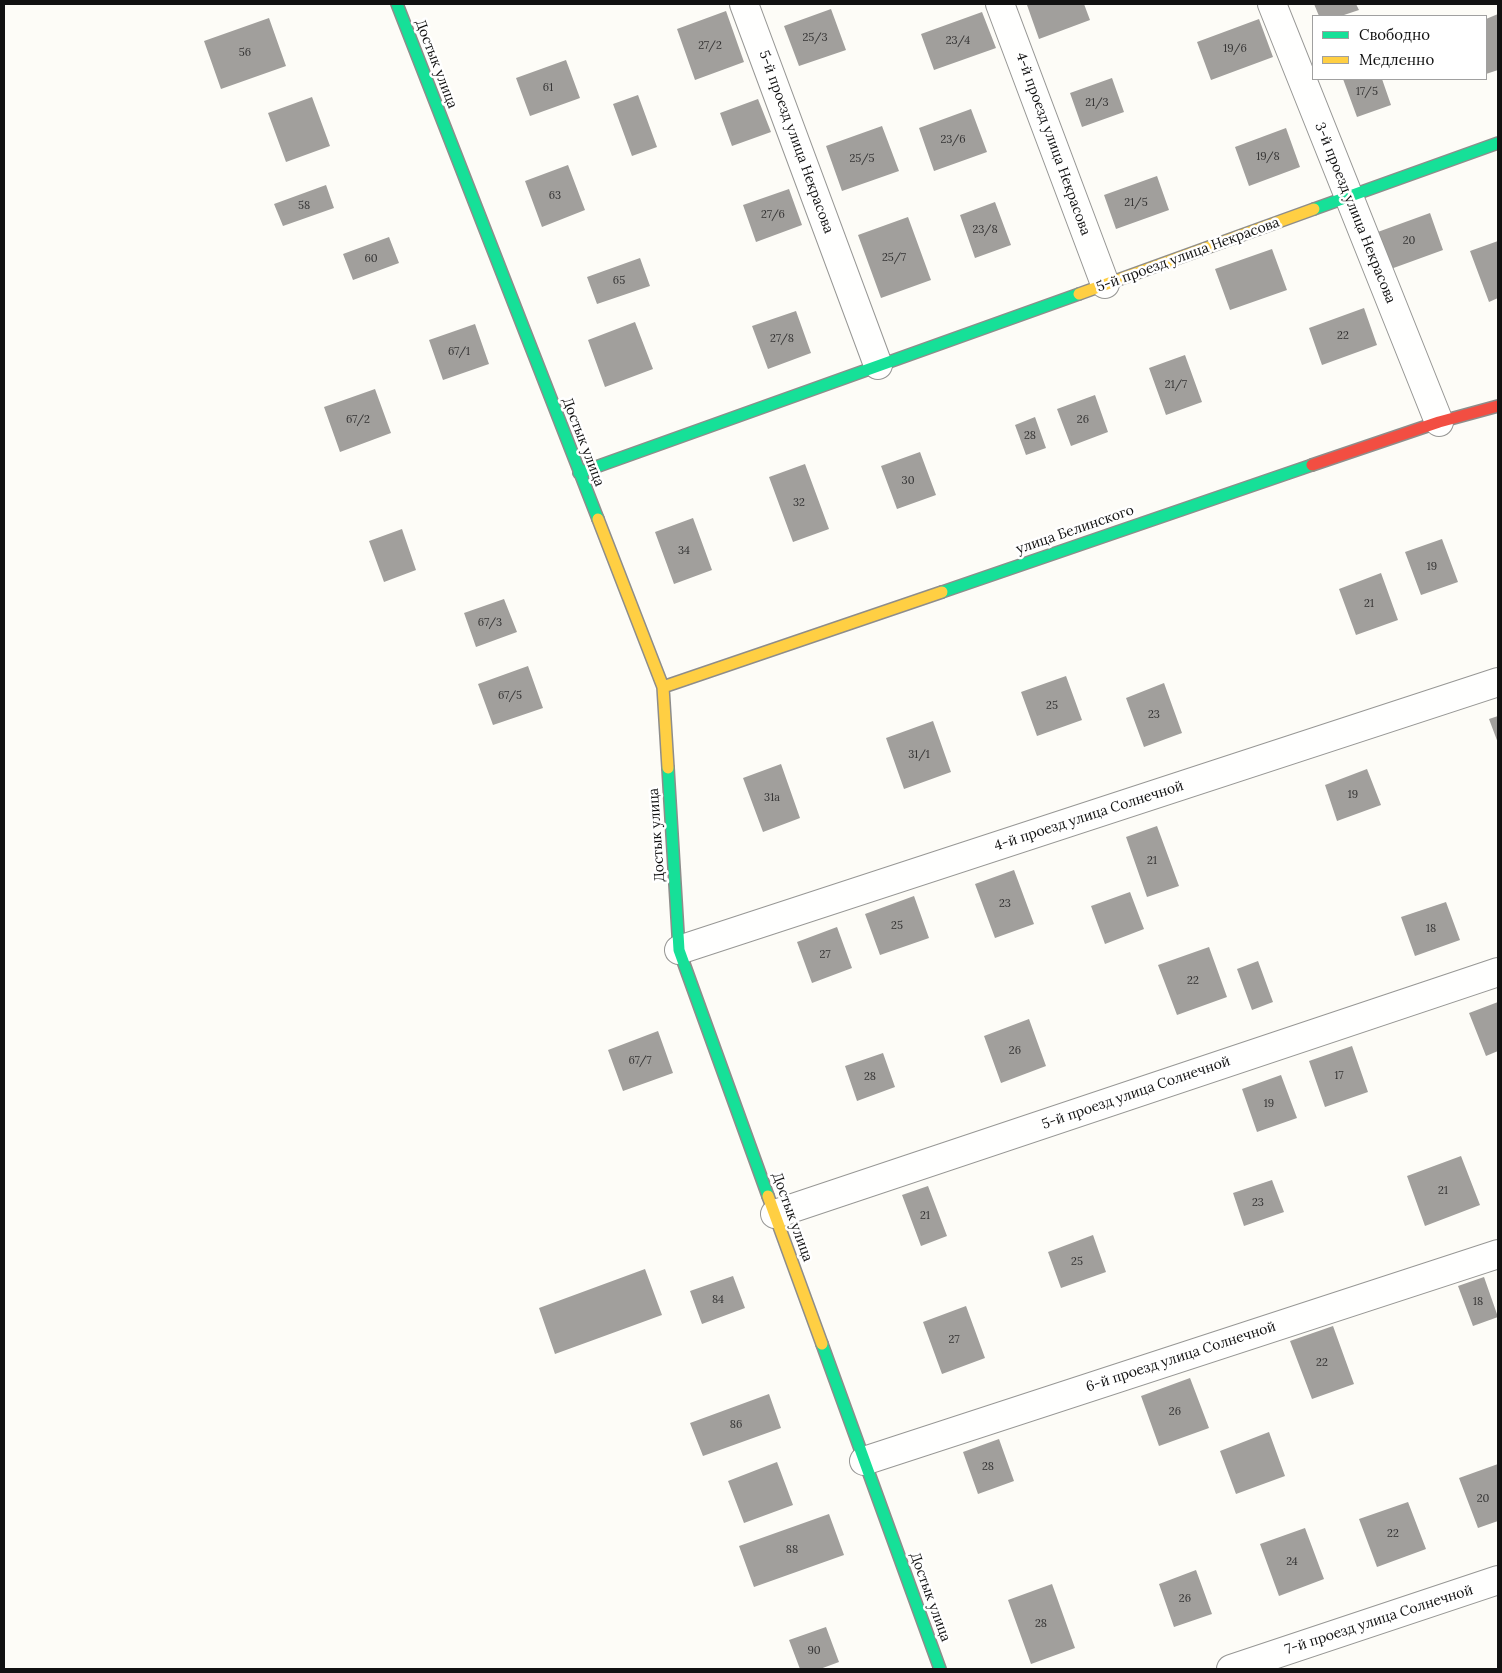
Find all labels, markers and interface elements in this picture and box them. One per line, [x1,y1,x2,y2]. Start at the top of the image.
legend [1312,15,1487,80]
street label: Достык улица [411,17,461,111]
text: Свободно [1359,25,1430,44]
house number: 25/3 [802,31,828,45]
house number: 23/4 [946,34,970,48]
house number: 27/2 [698,39,722,53]
house number: 19/6 [1223,42,1247,56]
house number: 56 [239,46,251,60]
street label: 5-й проезд улица Некрасова [755,48,837,236]
street label: 4-й проезд улица Некрасова [1012,50,1094,238]
text: Медленно [1359,50,1434,69]
house number: 61 [543,81,553,95]
house number: 17/5 [1356,85,1378,99]
house number: 21/3 [1085,96,1109,110]
street label: 3-й проезд улица Некрасова [1311,120,1399,306]
house number: 23/6 [940,133,966,147]
house number: 19/8 [1256,150,1280,164]
house number: 25/5 [849,152,875,166]
house number: 63 [549,189,561,203]
house number: 21/5 [1124,196,1148,210]
house number: 58 [298,199,310,213]
house number: 27/6 [761,208,785,222]
street label: 5-й проезд улица Некрасова [1094,214,1282,296]
house number: 23/8 [972,223,998,237]
house number: 20 [1403,234,1415,248]
house number: 25/7 [882,251,906,265]
house number: 60 [364,252,378,266]
house number: 65 [613,274,625,288]
house number: 22 [1337,329,1349,343]
house number: 27/8 [770,332,794,346]
house number: 67/1 [448,345,470,359]
house number: 21/7 [1165,378,1187,392]
street label: Достык улица [558,395,608,489]
house number: 67/2 [346,413,370,427]
house number: 26 [1077,413,1089,427]
house number: 28 [1024,429,1036,443]
house number: 30 [902,474,914,488]
house number: 32 [793,496,805,510]
street label: улица Белинского [1014,502,1136,558]
house number: 34 [678,544,690,558]
house number: 19 [1427,560,1437,574]
house number: 21 [1364,597,1374,611]
house number: 67/3 [478,616,502,630]
house number: 67/5 [498,689,522,703]
house number: 25 [1046,699,1058,713]
house number: 23 [1148,708,1160,722]
house number: 31/1 [908,748,930,762]
street label: 4-й проезд улица Солнечной [992,777,1186,855]
street label: Достык улица [645,787,669,883]
house number: 19 [1348,788,1358,802]
house number: 31а [764,791,780,805]
house number: 21 [1147,854,1157,868]
house number: 23 [999,897,1011,911]
house number: 25 [891,919,903,933]
house number: 18 [1426,922,1436,936]
house number: 27 [820,948,830,962]
house number: 22 [1187,974,1199,988]
house number: 26 [1009,1044,1021,1058]
street label: 5-й проезд улица Солнечной [1040,1053,1232,1133]
house number: 67/7 [628,1054,652,1068]
house number: 17 [1334,1069,1344,1083]
house number: 28 [864,1070,876,1084]
house number: 19 [1264,1097,1274,1111]
street label: Достык улица [768,1170,816,1264]
house number: 21 [1438,1184,1448,1198]
house number: 23 [1252,1196,1264,1210]
house number: 21 [920,1209,930,1223]
house number: 25 [1071,1255,1083,1269]
house number: 84 [712,1293,724,1307]
house number: 18 [1473,1295,1483,1309]
street label: 6-й проезд улица Солнечной [1084,1318,1278,1396]
house number: 27 [949,1333,959,1347]
house number: 22 [1316,1356,1328,1370]
house number: 26 [1169,1405,1181,1419]
house number: 86 [730,1418,742,1432]
house number: 28 [982,1460,994,1474]
house number: 20 [1477,1492,1489,1506]
house number: 22 [1387,1527,1399,1541]
house number: 88 [786,1543,798,1557]
street label: Достык улица [906,1550,954,1644]
house number: 24 [1286,1555,1298,1569]
street label: 7-й проезд улица Солнечной [1283,1582,1475,1658]
house number: 26 [1179,1592,1191,1606]
house number: 28 [1035,1617,1047,1631]
house number: 90 [807,1644,821,1658]

